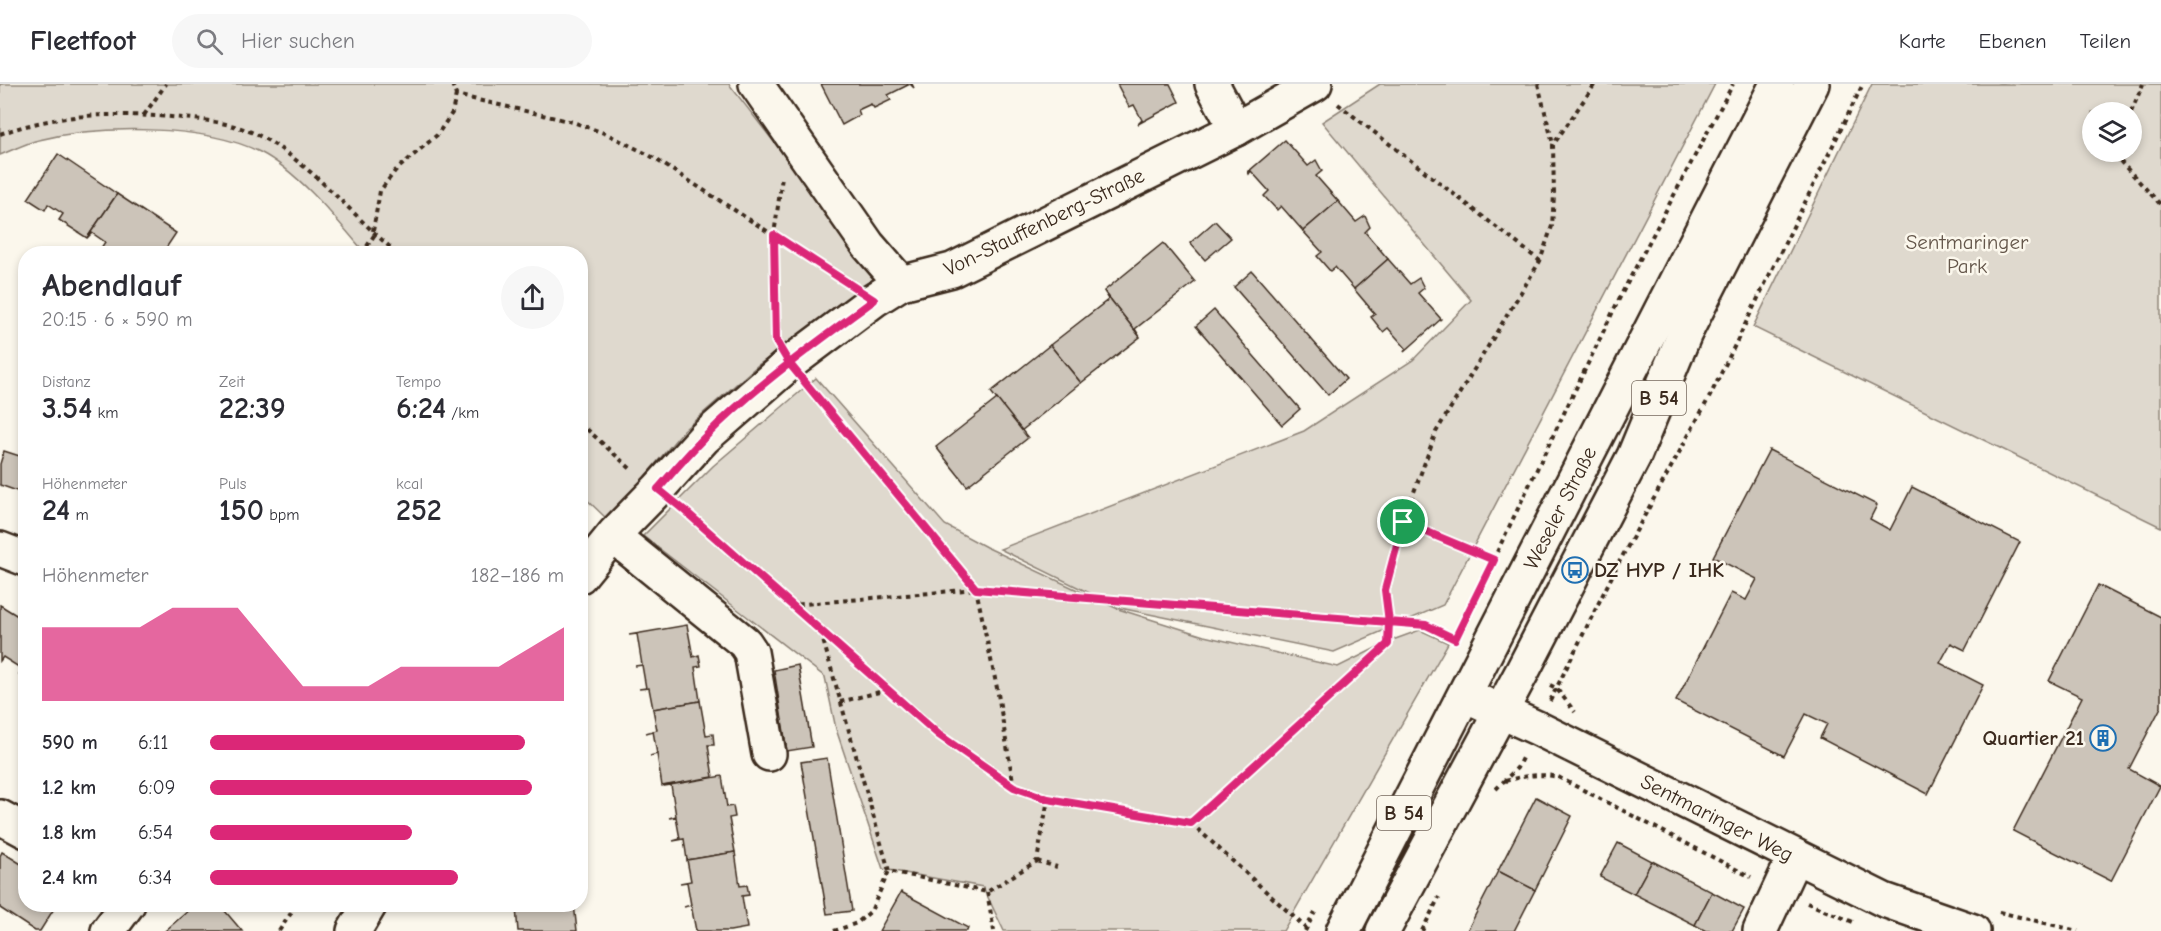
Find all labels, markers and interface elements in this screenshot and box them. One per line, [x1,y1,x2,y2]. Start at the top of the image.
search box [172,14,592,68]
text: Fleetfoot [30,25,136,57]
icon: search [193,25,226,58]
text: Hier suchen [241,28,355,54]
text: Karte [1899,29,1946,53]
text: Ebenen [1979,29,2047,53]
text: Teilen [2080,29,2131,53]
map controls [2082,102,2142,162]
button: layers [2082,102,2142,162]
street label: Von-Stauffenberg-Straße [940,163,1148,281]
park label: Sentmaringer Park [1906,230,2029,278]
text: Abendlauf [42,266,181,304]
button: share [501,266,564,329]
text: 20:15 · 6 × 590 m [42,308,192,331]
text: Distanz [42,373,91,391]
text: Zeit [219,373,245,391]
text: Tempo [396,373,441,391]
road number: B 54 [1632,381,1686,415]
text: 3.54 [42,391,92,426]
text: 22:39 [219,391,286,426]
text: 6:24 [396,391,446,426]
text: km [92,404,119,422]
text: /km [446,404,479,422]
street label: Weseler Straße [1519,442,1601,574]
text: Höhenmeter [42,475,127,493]
text: Puls [219,475,246,493]
text: kcal [396,475,423,493]
text: 24 [42,493,70,528]
text: 150 [219,493,264,528]
text: 252 [396,493,442,528]
pin [1377,496,1428,547]
icon: arrive [1386,505,1419,538]
text: m [70,506,89,524]
text: bpm [264,506,300,524]
bus stop icon: DZ HYP / IHK [1560,555,1590,585]
place label: DZ HYP / IHK [1594,558,1724,582]
text: Höhenmeter [42,564,149,587]
text: 182–186 m [471,564,564,587]
building icon: Quartier 21 [2088,723,2118,753]
place label: Quartier 21 [1982,726,2084,750]
text: 590 m [42,731,98,754]
text: 6:11 [138,731,168,754]
street label: Sentmaringer Weg [1637,769,1797,867]
text: 1.2 km [42,776,96,799]
text: 6:09 [138,776,175,799]
road number: B 54 [1377,796,1431,830]
text: 1.8 km [42,821,97,844]
text: 6:54 [138,821,173,844]
text: 2.4 km [42,866,98,889]
text: 6:34 [138,866,172,889]

